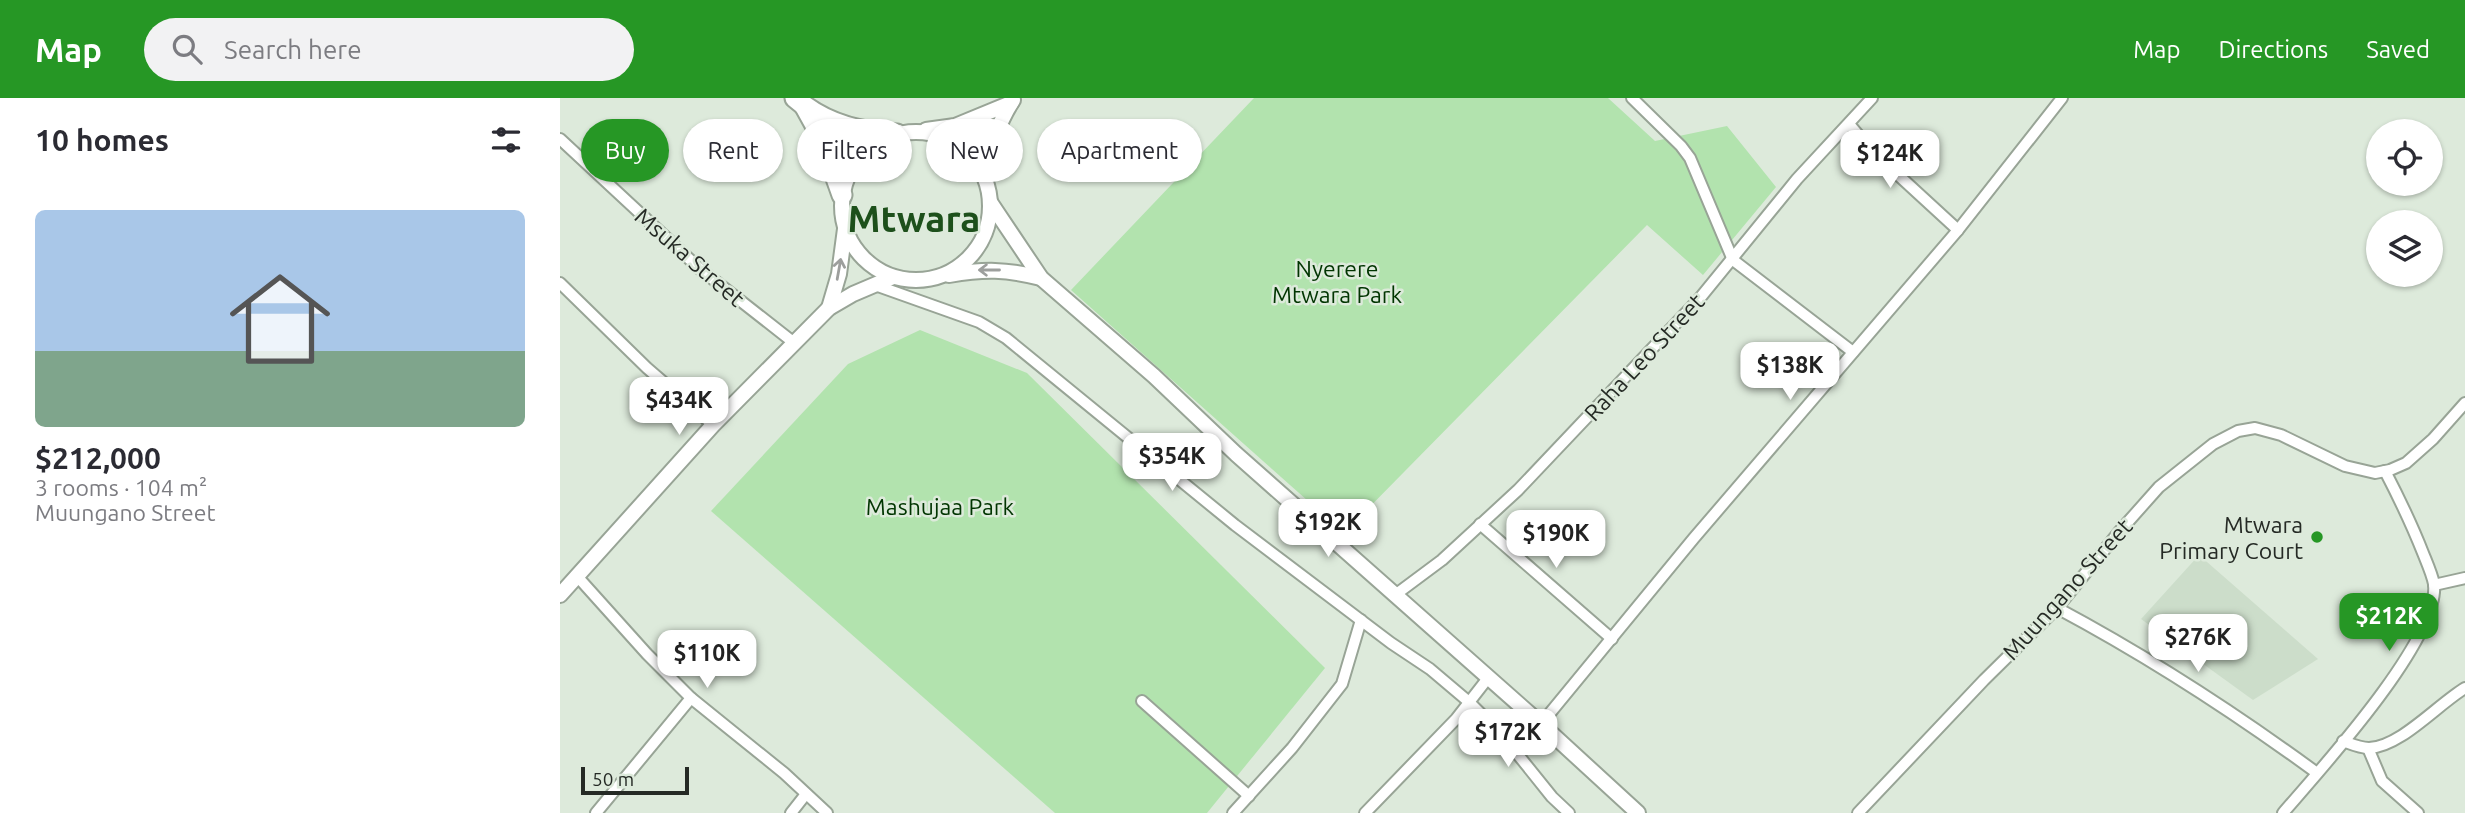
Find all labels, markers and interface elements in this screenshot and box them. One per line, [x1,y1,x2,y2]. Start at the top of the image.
search box [144,18,634,81]
icon: search [168,30,206,68]
text: Map [35,31,102,68]
text: Search here [224,35,362,64]
text: Map [2133,36,2180,63]
text: Directions [2218,36,2328,63]
text: Saved [2366,36,2430,63]
chip: Buy [581,119,669,182]
chip: Rent [683,119,783,182]
chip: Filters [797,119,912,182]
chip: New [926,119,1023,182]
chip: Apartment [1037,119,1202,182]
map controls [2366,119,2443,287]
button: locate [2366,119,2443,196]
icon: filters [487,121,525,159]
text: 10 homes [35,123,169,157]
pin: $124K [1841,130,1939,190]
text: $124K [1856,140,1924,165]
district label: Mtwara [848,198,980,239]
street label: Msuka Street [630,203,750,311]
button: layers [2366,210,2443,287]
icon: home [217,256,343,382]
park label: Nyerere Mtwara Park [1272,256,1402,307]
one-way arrow [833,258,847,281]
one-way arrow [978,263,1001,277]
street label: Raha Leo Street [1579,289,1709,425]
pin: $138K [1741,342,1839,402]
text: $138K [1756,352,1824,377]
pin: $434K [630,378,728,437]
text: $434K [645,387,713,412]
pin: $354K [1123,434,1221,493]
text: $212,000 [35,441,161,475]
text: $354K [1138,443,1206,468]
text: 3 rooms · 104 m² [35,475,207,500]
park label: Mashujaa Park [866,494,1015,519]
text: Muungano Street [35,500,216,525]
pin: $192K [1279,500,1377,559]
text: $192K [1294,509,1362,534]
pin: $190K [1507,510,1605,570]
place label: Mtwara Primary Court [2159,512,2303,563]
street label: Muungano Street [1997,514,2137,664]
text: $190K [1522,520,1590,545]
marker: Mtwara Primary Court [2309,529,2325,545]
pin: $212K [2340,594,2438,653]
text: $212K [2355,603,2423,628]
pin: $276K [2149,614,2247,674]
text: $276K [2164,624,2232,649]
pin: $110K [658,630,756,690]
text: $110K [673,640,741,665]
pin: $172K [1459,710,1557,769]
text: $172K [1474,719,1542,744]
scale bar [581,764,690,796]
text: 50 m [592,768,634,790]

